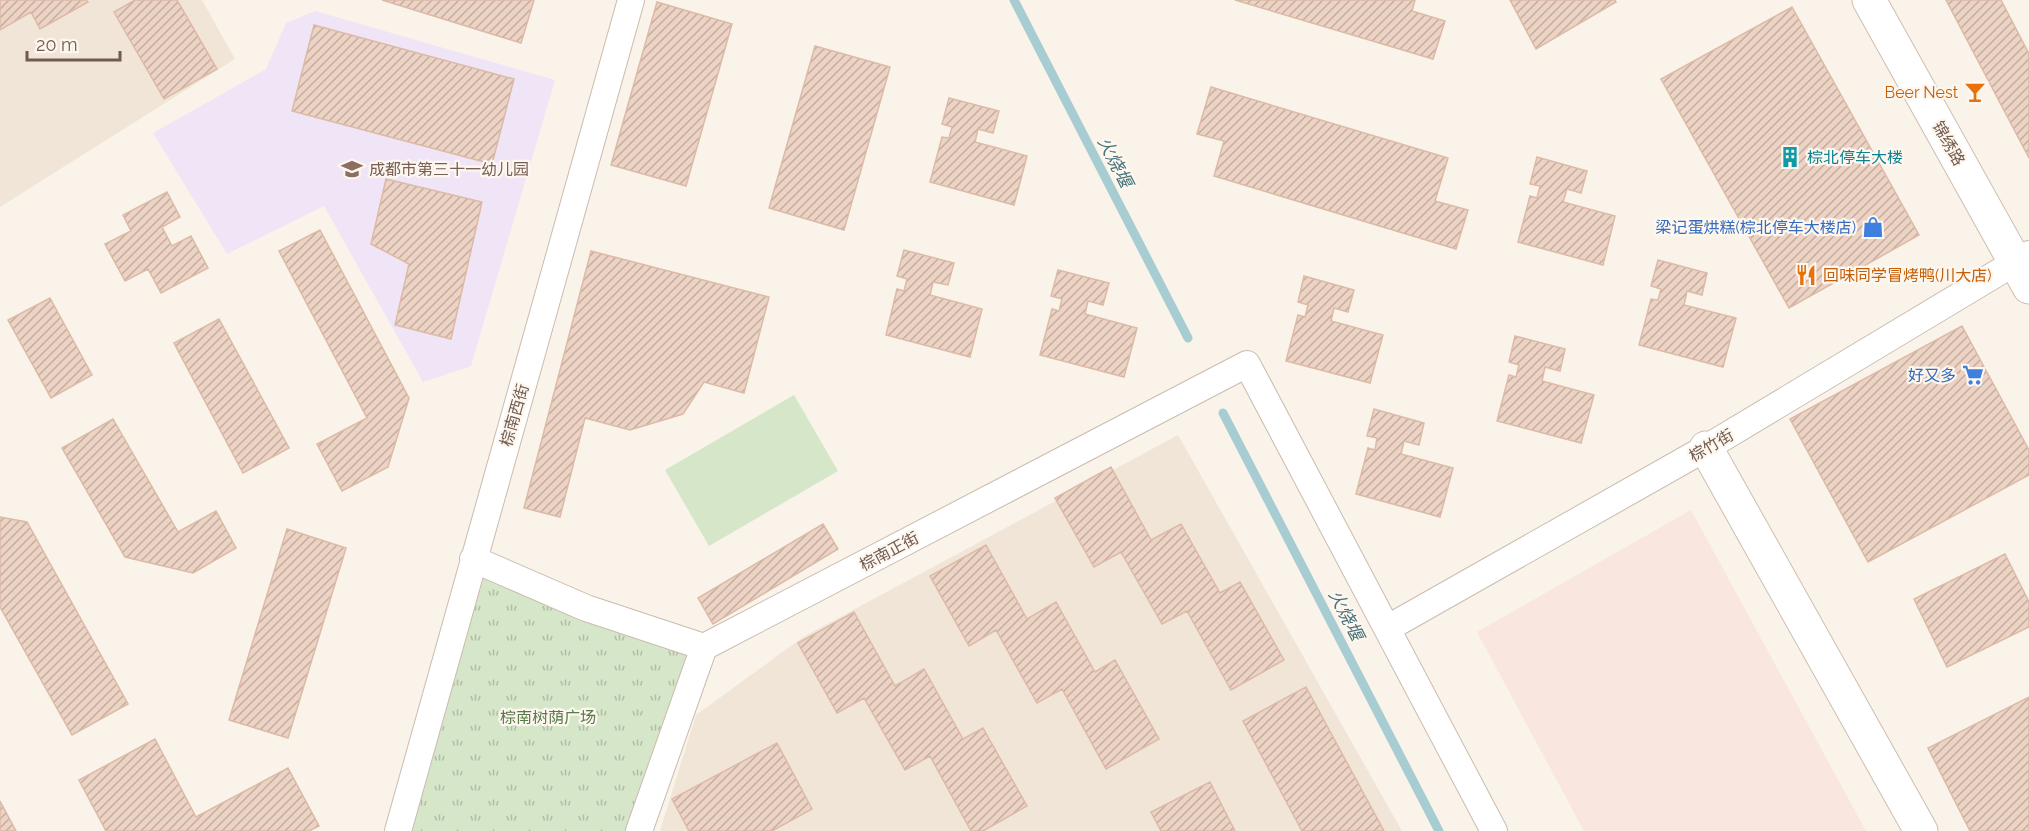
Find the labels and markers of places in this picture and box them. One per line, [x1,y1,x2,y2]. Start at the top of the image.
bar icon: Beer Nest [1963,80,1987,104]
place label: Beer Nest [1885,83,1959,102]
building icon: 棕北停车大楼 [1778,145,1802,169]
place label: 棕北停车大楼 [1807,148,1903,167]
school or university icon: 成都市第三十一幼儿园 [340,157,364,181]
place label: 成都市第三十一幼儿园 [369,160,529,179]
shop icon: 梁记蛋烘糕(棕北停车大楼店) [1861,215,1885,239]
place label: 梁记蛋烘糕(棕北停车大楼店) [1655,218,1856,237]
restaurant icon: 回味同学冒烤鸭(川大店) [1794,263,1818,287]
place label: 回味同学冒烤鸭(川大店) [1823,266,1992,285]
supermarket icon: 好又多 [1961,363,1985,387]
place label: 好又多 [1908,366,1956,385]

